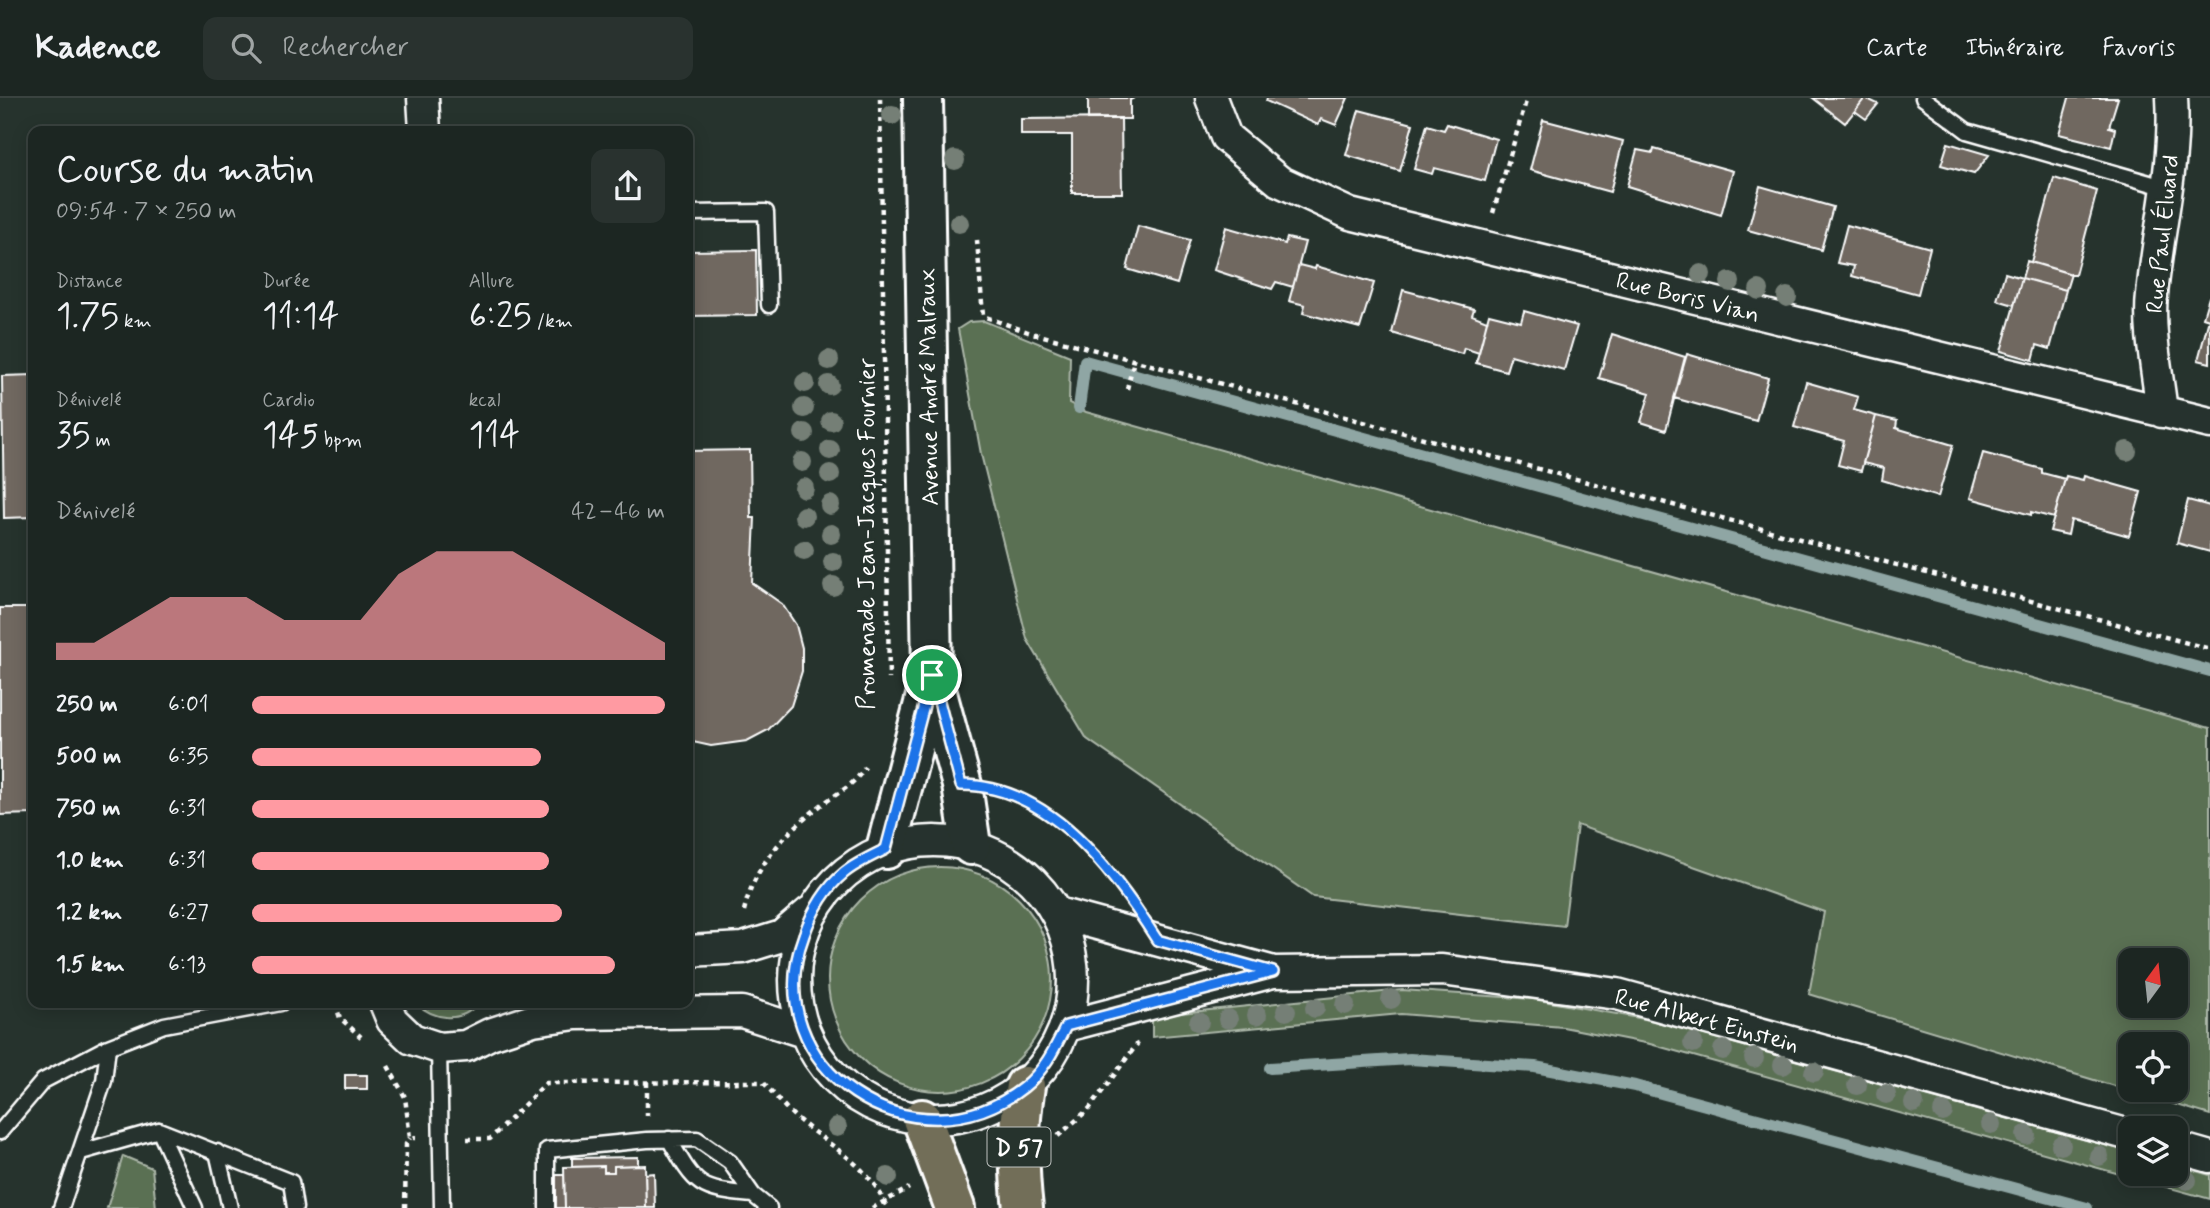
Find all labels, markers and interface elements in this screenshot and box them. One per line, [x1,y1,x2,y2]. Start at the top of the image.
search box [203,17,693,80]
text: Kadence [35,26,161,70]
icon: search [227,29,265,67]
text: Rechercher [283,31,409,65]
text: Carte [1866,33,1928,64]
text: Itinéraire [1966,33,2064,64]
text: Favoris [2102,33,2175,64]
text: Course du matin [56,146,314,195]
button: share [591,149,665,223]
street label: Rue Paul Éluard [2138,153,2187,315]
text: 09:54 · 7 × 250 m [56,197,236,227]
street label: Rue Boris Vian [1613,266,1763,331]
street label: Avenue André Malraux [912,268,947,506]
text: Distance [56,269,123,294]
text: Durée [262,269,310,294]
text: Allure [469,269,514,294]
text: 1.75 [56,294,119,340]
text: 11:14 [262,294,339,340]
text: 6:25 [469,294,532,340]
text: km [119,309,152,334]
text: /km [532,309,573,334]
street label: Promenade Jean-Jacques Fournier [852,358,883,710]
text: Dénivelé [56,388,122,413]
text: Cardio [262,388,315,413]
text: kcal [469,388,501,413]
text: 35 [56,413,90,459]
text: 145 [262,413,319,459]
text: 114 [469,413,520,459]
text: m [90,428,111,453]
text: bpm [319,428,362,453]
text: Dénivelé [56,497,135,527]
text: 42–46 m [571,497,665,527]
pin [902,645,962,705]
icon: arrive [913,656,951,694]
text: 250 m [56,690,118,720]
text: 6:01 [168,690,209,720]
text: 500 m [56,742,121,772]
text: 6:35 [168,742,209,772]
text: 750 m [56,794,121,824]
text: 6:31 [168,794,206,824]
text: 1.0 km [56,846,124,876]
text: 6:31 [168,846,206,876]
text: 1.2 km [56,898,122,928]
text: 6:27 [168,898,209,928]
north arrow [2118,948,2188,1018]
map controls [2118,948,2188,1186]
text: 1.5 km [56,950,125,980]
text: 6:13 [168,950,206,980]
street label: Rue Albert Einstein [1611,982,1802,1061]
button: locate [2118,1032,2188,1102]
button: layers [2118,1116,2188,1186]
road number: D 57 [988,1128,1050,1166]

